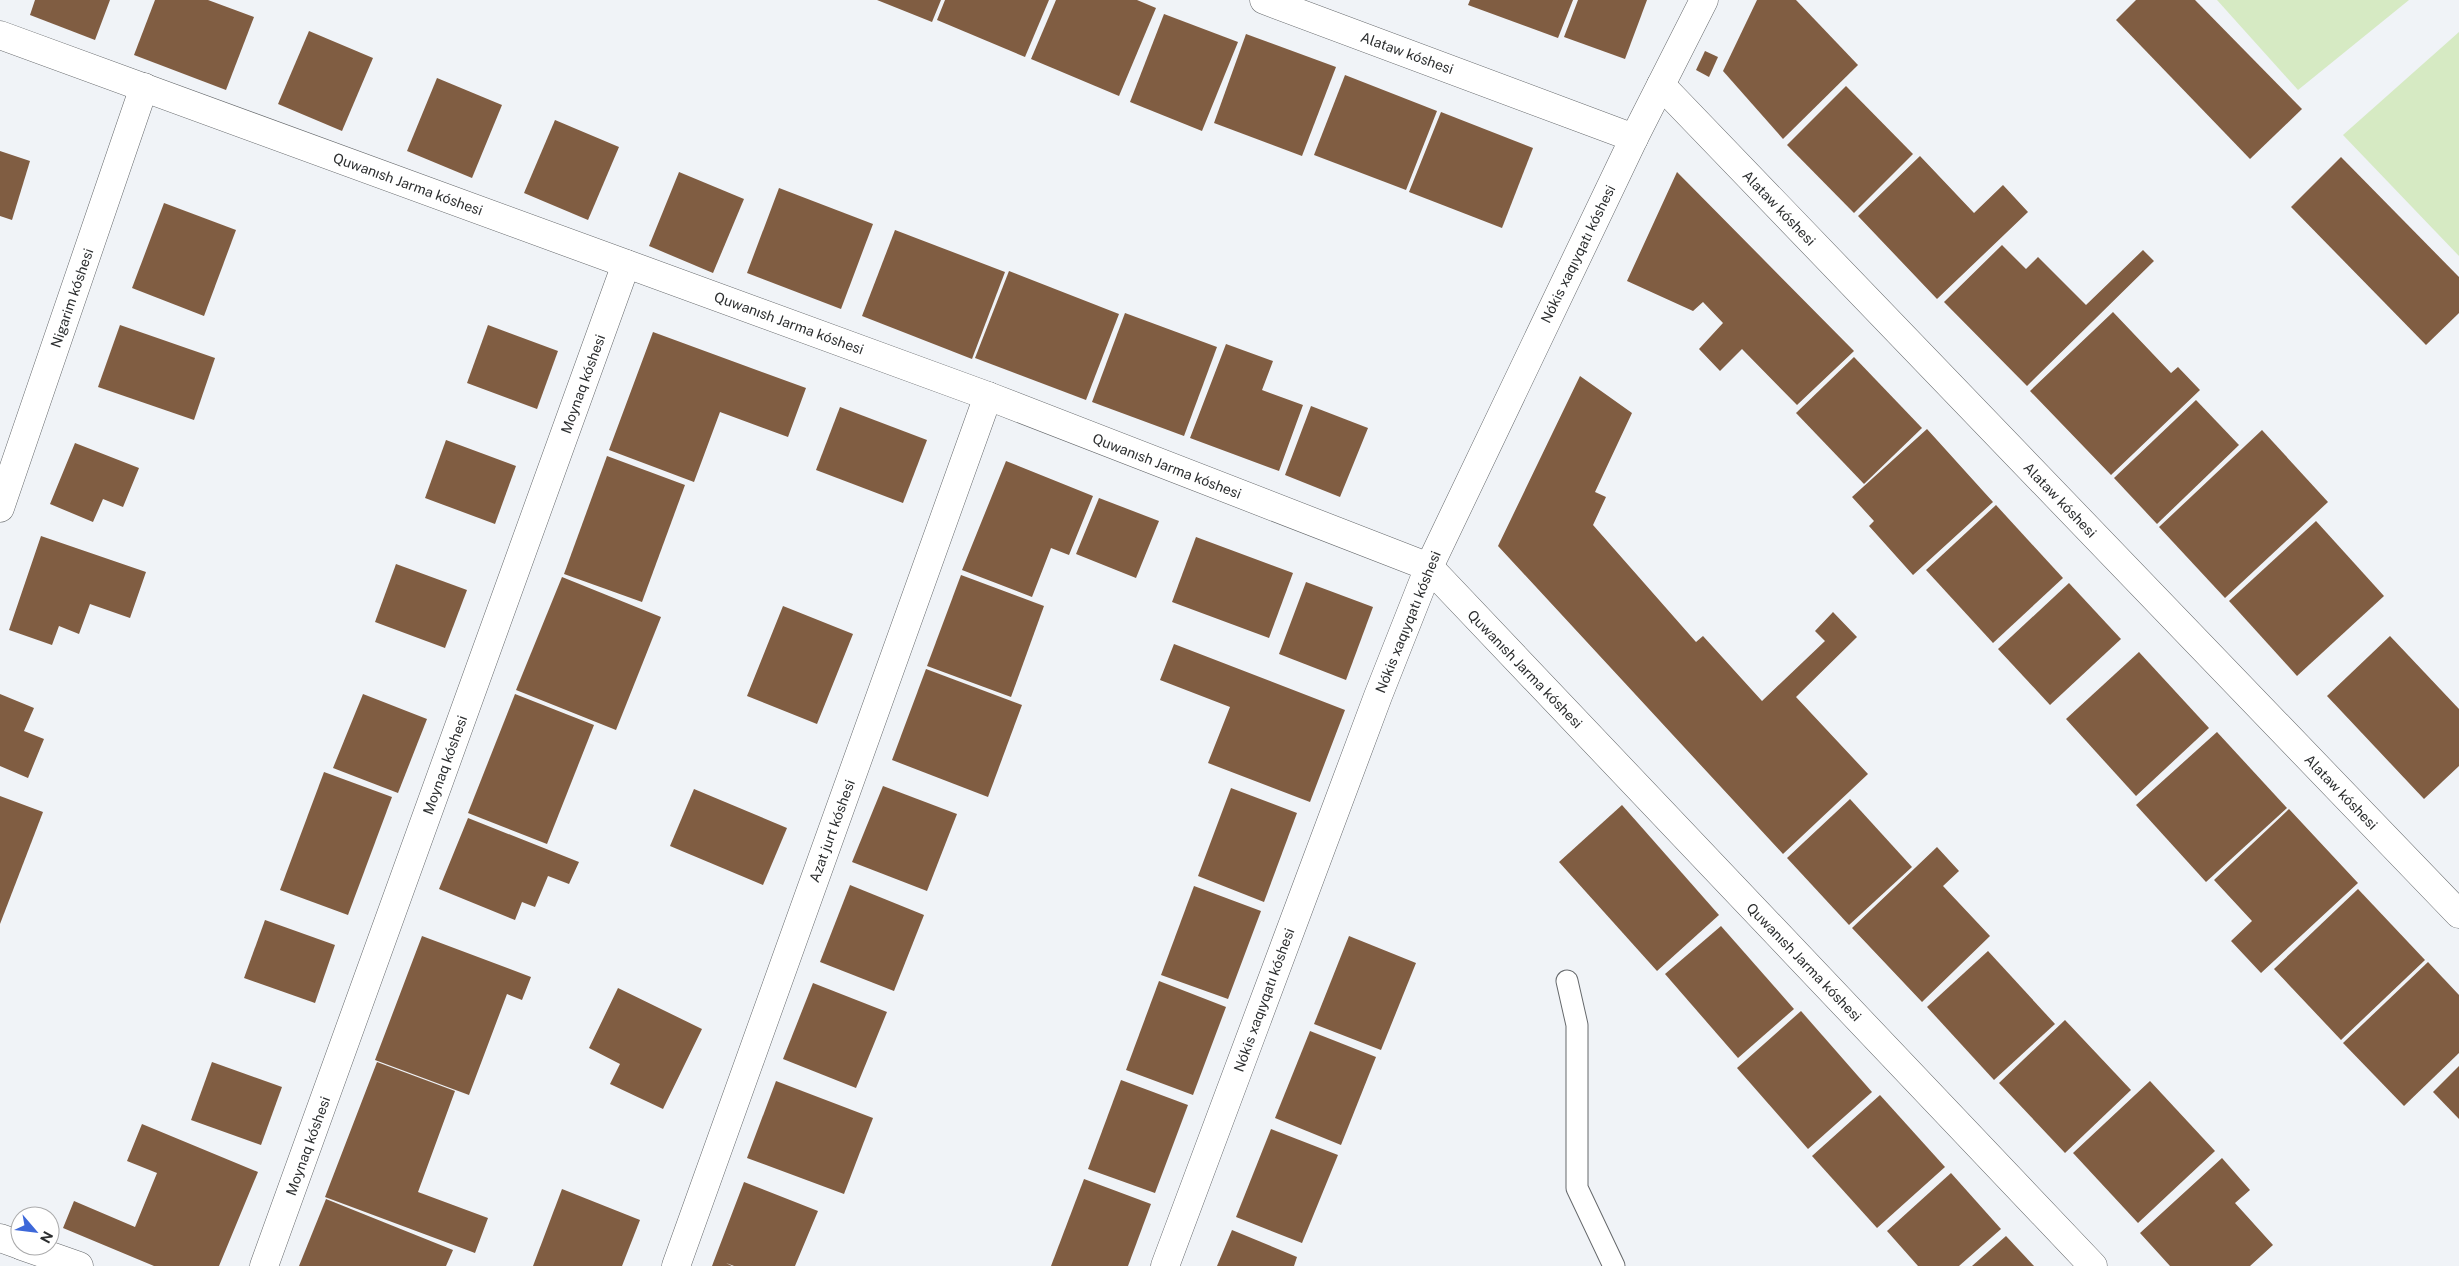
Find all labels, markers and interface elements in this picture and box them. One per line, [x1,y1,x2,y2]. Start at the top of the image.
street label: Alataw kóshesi [1358,29,1456,77]
street label: Quwanısh Jarma kóshesi [331,149,485,219]
street label: Alataw kóshesi [1739,167,1819,249]
street label: Nókis xaqıyqatı kóshesi [1538,182,1618,326]
street label: Nigarim kóshesi [48,246,96,350]
street label: Quwanısh Jarma kóshesi [712,288,866,358]
street label: Moynaq kóshesi [558,332,608,436]
street label: Quwanısh Jarma kóshesi [1090,430,1244,502]
street label: Alataw kóshesi [2020,459,2100,541]
street label: Nókis xaqıyqatı kóshesi [1372,549,1444,695]
street label: Quwanısh Jarma kóshesi [1464,607,1586,731]
street label: Moynaq kóshesi [420,713,470,817]
street label: Alataw kóshesi [2301,751,2381,833]
street label: Azat jurt kóshesi [806,777,858,885]
street label: Quwanısh Jarma kóshesi [1743,900,1865,1024]
street label: Nókis xaqıyqatı kóshesi [1231,926,1297,1074]
street label: Moynaq kóshesi [283,1094,333,1198]
north arrow [10,1206,60,1256]
text: N [37,1229,56,1246]

